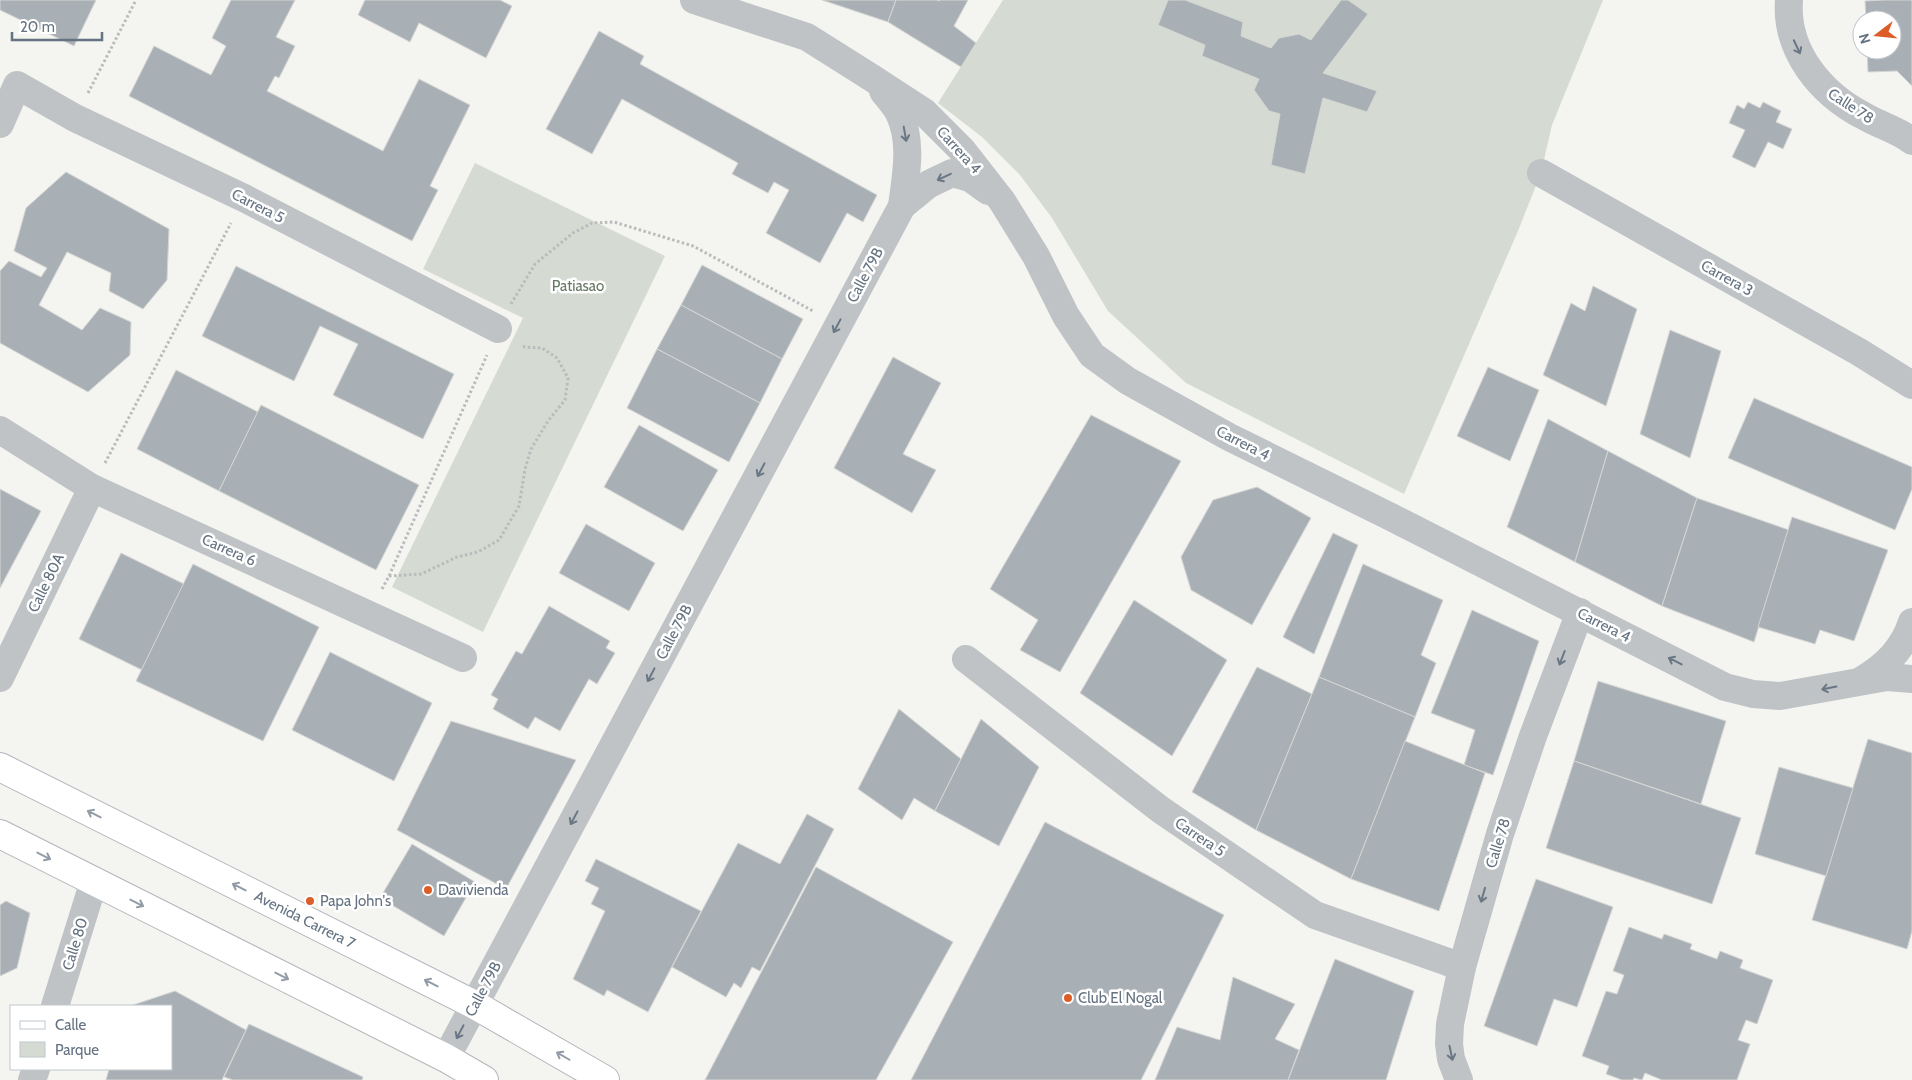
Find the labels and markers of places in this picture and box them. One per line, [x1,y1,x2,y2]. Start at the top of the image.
place label: Davivienda [438,881,509,899]
marker: Davivienda [422,884,434,896]
place label: Papa John's [320,892,391,910]
marker: Papa John's [304,895,316,907]
place label: Club El Nogal [1078,989,1163,1007]
marker: Club El Nogal [1062,992,1074,1004]

